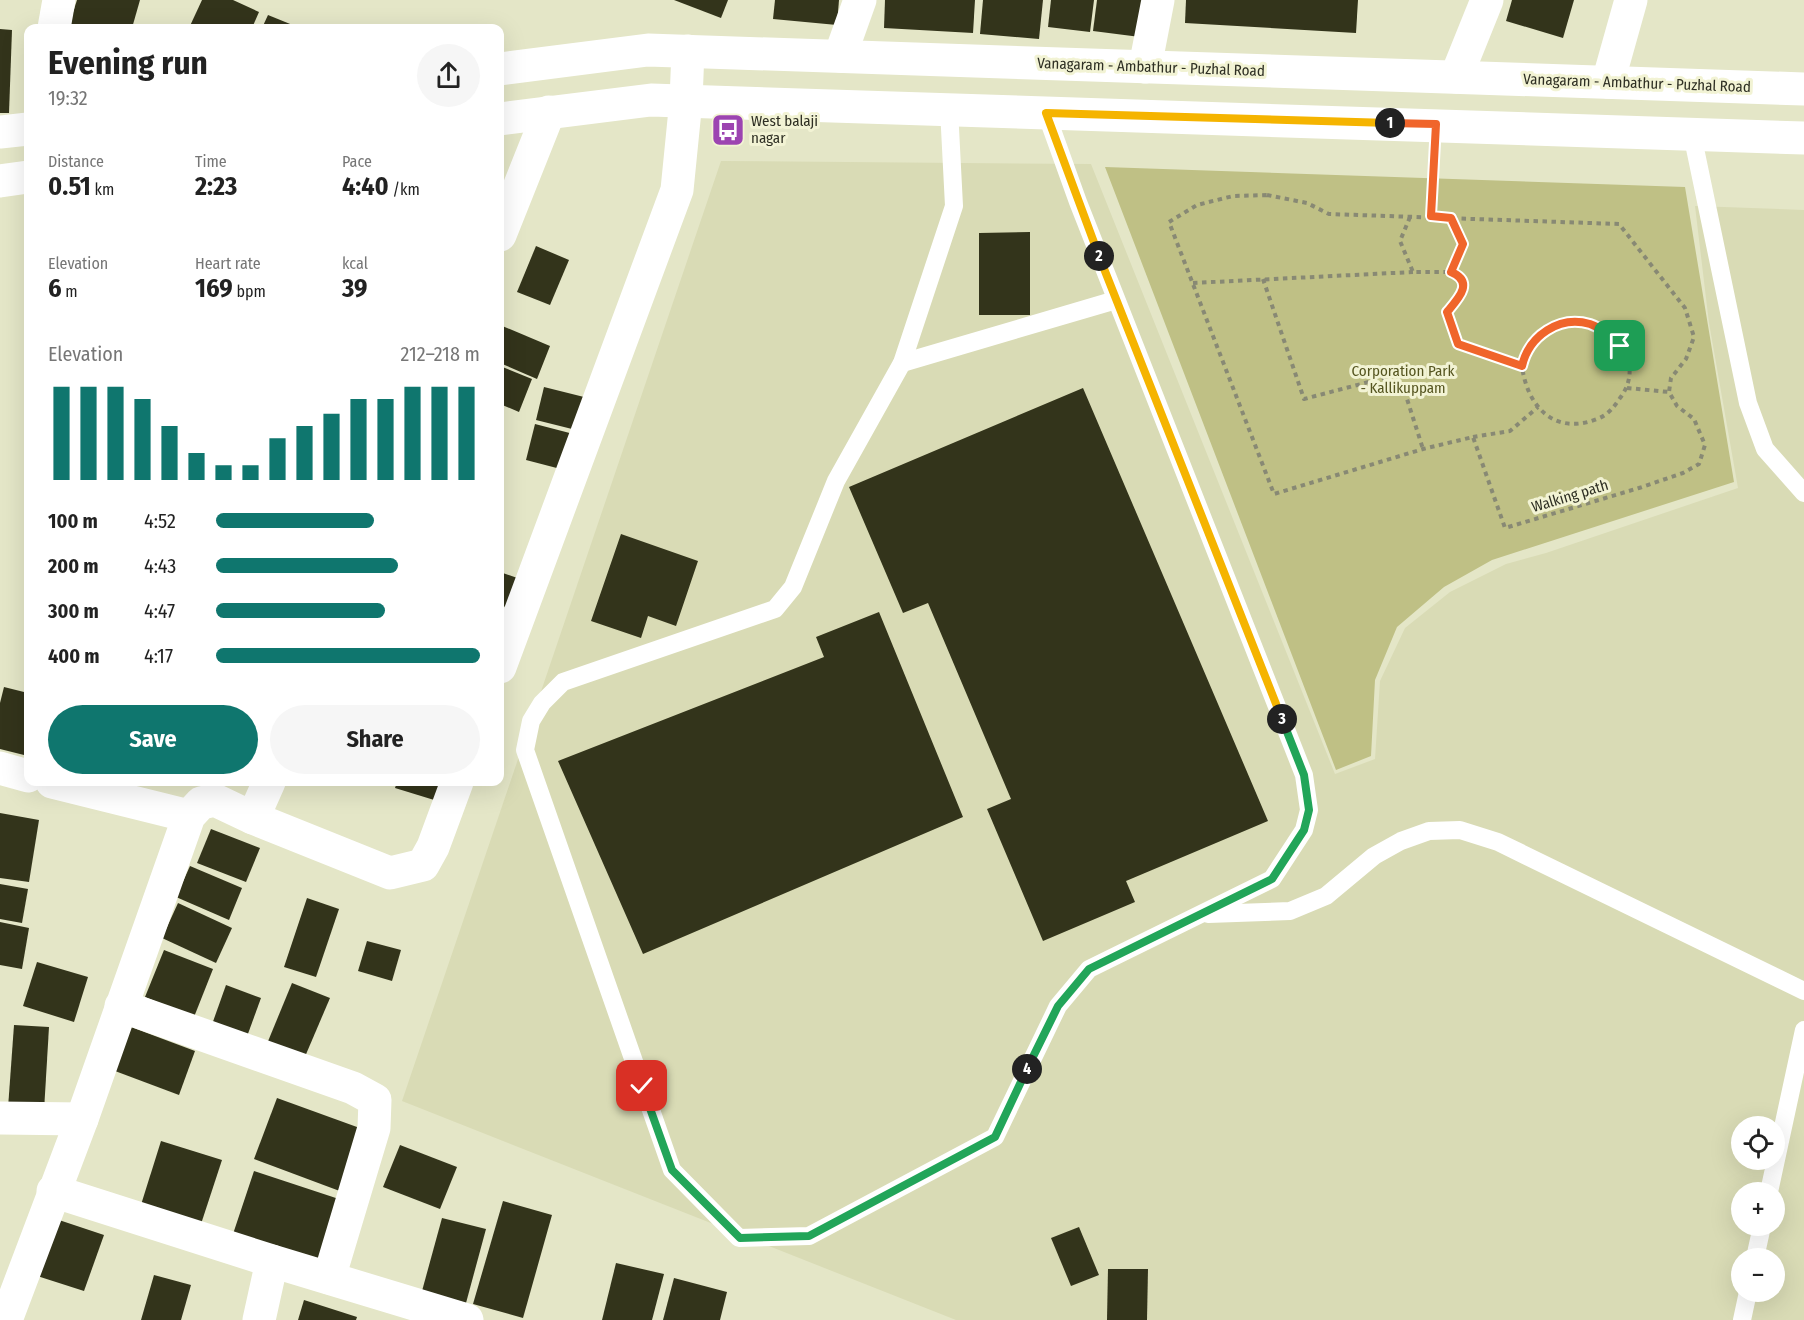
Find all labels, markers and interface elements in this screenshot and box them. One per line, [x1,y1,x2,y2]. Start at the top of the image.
text: Evening run [48,43,208,83]
button: share [417,44,480,107]
street label: Vanagaram - Ambathur - Puzhal Road [1037,54,1265,80]
street label: Vanagaram - Ambathur - Puzhal Road [1523,70,1751,96]
text: 19:32 [48,86,88,110]
pin: 1 [1375,108,1405,138]
bus stop icon: West balaji nagar [710,112,746,148]
place label: West balaji nagar [751,112,818,147]
text: 1 [1387,113,1393,132]
text: Distance [48,152,104,171]
text: Time [195,152,227,171]
text: Pace [342,152,372,171]
text: 0.51 [48,171,91,202]
text: 2:23 [195,171,237,202]
text: 4:40 [342,171,389,202]
text: km [91,180,114,199]
text: /km [389,180,420,199]
pin: 2 [1084,241,1114,271]
text: 2 [1095,246,1103,265]
text: Elevation [48,254,108,273]
text: Heart rate [195,254,261,273]
text: kcal [342,254,368,273]
text: 6 [48,273,62,304]
text: 169 [195,273,233,304]
text: 39 [342,273,368,304]
text: m [62,282,78,301]
text: bpm [233,282,266,301]
pin [1594,320,1645,371]
icon: arrive [1603,329,1636,362]
text: Elevation [48,342,123,366]
text: 212–218 m [401,342,480,366]
park label: Corporation Park - Kallikuppam [1351,362,1455,397]
street label: Walking path [1529,476,1611,516]
text: 100 m [48,509,98,533]
text: 4:52 [144,509,176,533]
text: 200 m [48,554,99,578]
text: 4:43 [144,554,176,578]
text: 300 m [48,599,99,623]
text: 4:47 [144,599,175,623]
text: 400 m [48,644,100,668]
text: 4:17 [144,644,173,668]
pin: 3 [1267,704,1297,734]
button: Save [48,705,258,774]
button: Share [270,705,480,774]
text: 3 [1278,709,1286,728]
pin: 4 [1012,1054,1042,1084]
text: 4 [1023,1059,1031,1078]
pin [616,1060,667,1111]
icon: check [625,1069,658,1102]
map controls [1731,1116,1785,1302]
button: locate [1731,1116,1785,1170]
button: + [1731,1182,1785,1236]
button: − [1731,1248,1785,1302]

